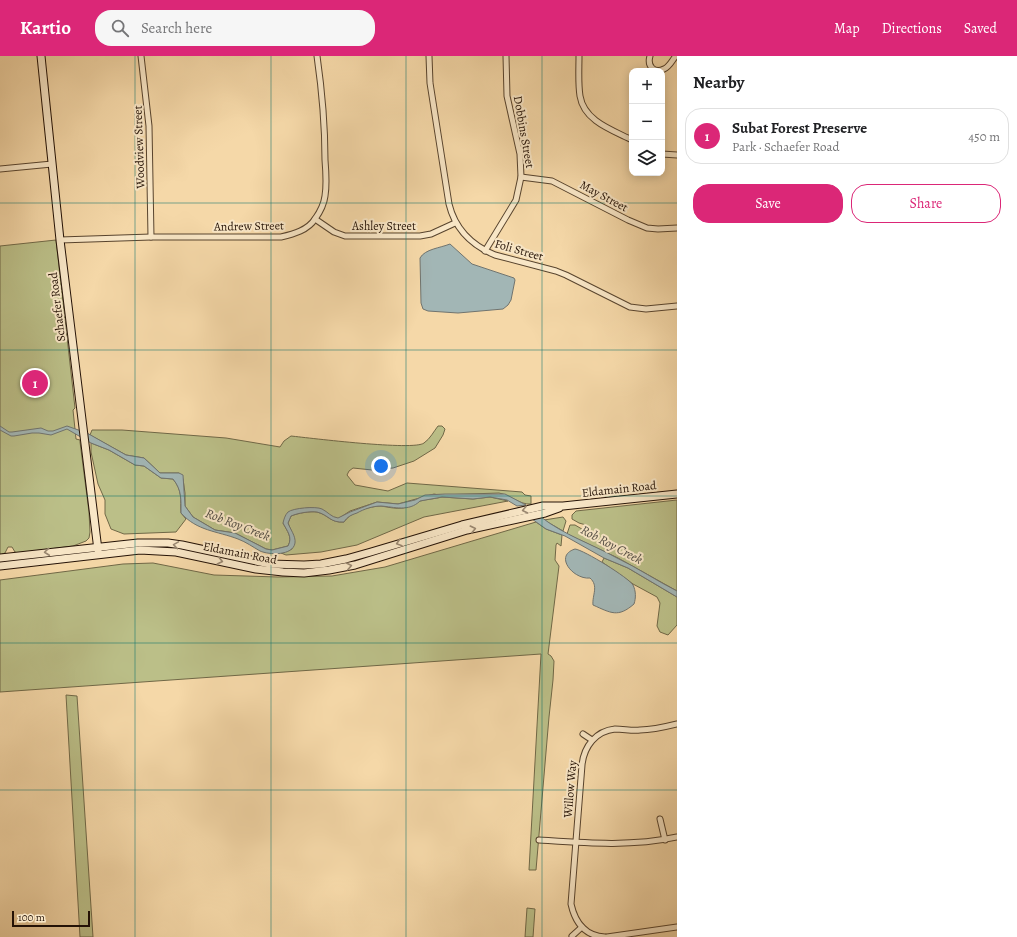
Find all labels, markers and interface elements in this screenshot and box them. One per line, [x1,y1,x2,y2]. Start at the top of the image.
search box [95,10,375,46]
text: Kartio [20,15,71,41]
icon: search [109,17,131,39]
text: Search here [141,18,212,38]
text: Map [834,19,860,38]
text: Directions [882,19,942,38]
text: Saved [964,19,997,38]
map controls [629,68,665,176]
button: + [629,68,665,104]
text: Nearby [693,71,744,94]
street label: Dobbins Street [510,95,538,170]
button: − [629,104,665,140]
street label: Woodview Street [130,105,148,190]
text: Subat Forest Preserve [732,118,867,138]
text: 1 [705,128,709,145]
text: 450 m [968,128,1000,145]
text: Park · Schaefer Road [732,138,840,155]
button: layers [629,140,665,176]
street label: May Street [577,177,631,215]
button: Save [693,184,843,223]
button: Share [851,184,1001,223]
street label: Andrew Street [213,217,284,235]
street label: Ashley Street [351,218,416,234]
street label: Foli Street [493,235,545,265]
street label: Schaefer Road [45,271,69,343]
pin: 1 [22,368,48,398]
your location [371,456,391,476]
street label: Eldamain Road [581,477,658,501]
water label: Rob Roy Creek [203,504,273,545]
one-way arrow [521,505,528,513]
water label: Rob Roy Creek [578,521,646,568]
one-way arrow [469,525,476,534]
street label: Eldamain Road [202,538,279,568]
one-way arrow [396,538,403,547]
one-way arrow [173,541,179,549]
one-way arrow [44,548,50,557]
one-way arrow [216,556,223,565]
one-way arrow [345,562,352,571]
street label: Willow Way [559,759,581,819]
scale bar [12,909,90,928]
text: 100 m [18,910,45,925]

